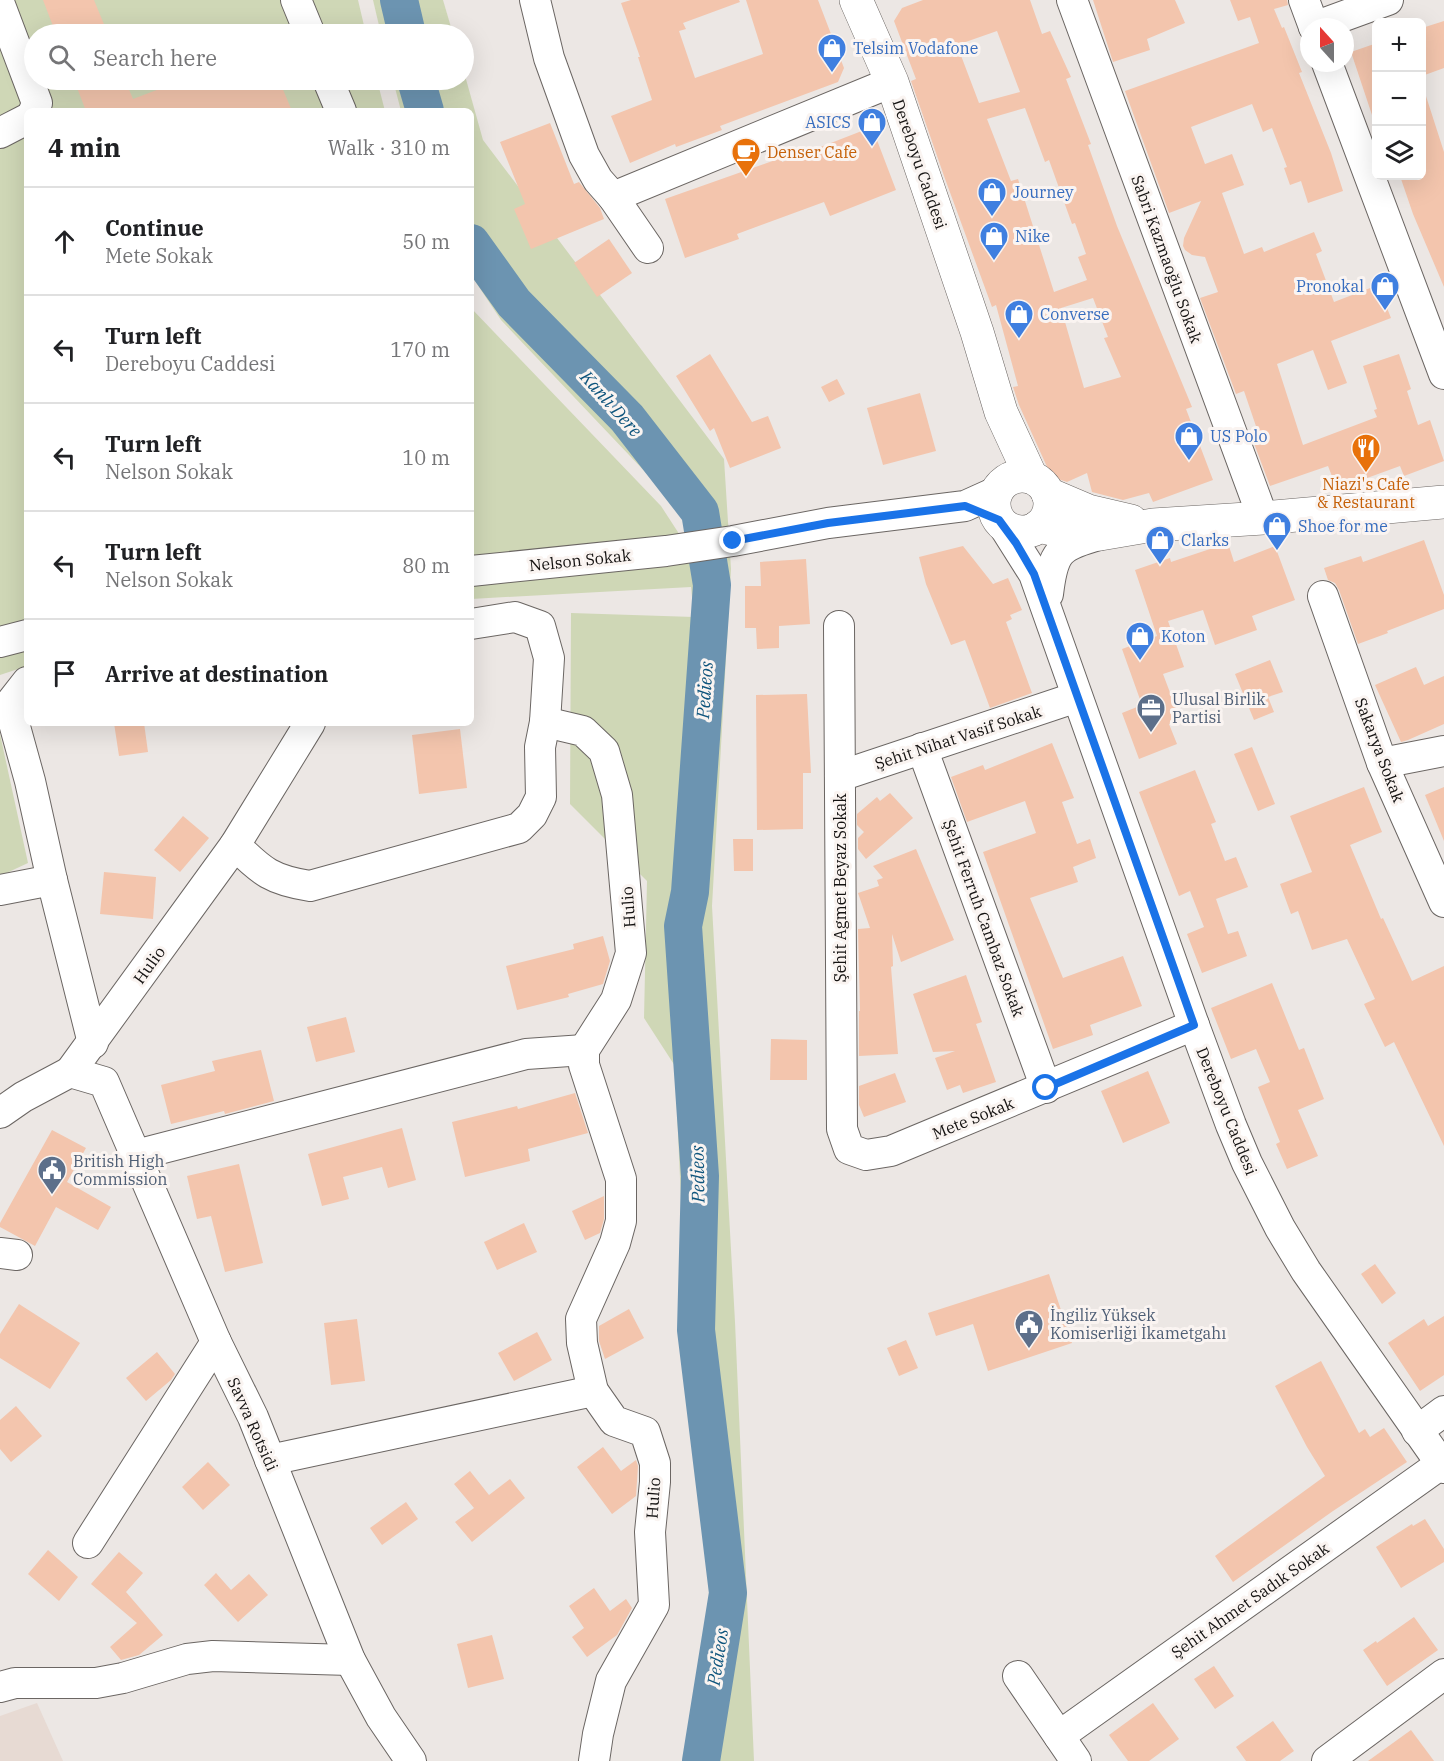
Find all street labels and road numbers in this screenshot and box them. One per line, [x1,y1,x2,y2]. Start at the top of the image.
street label: Dereboyu Caddesi [888,96,952,232]
street label: Sabri Kazmaoğlu Sokak [1127,172,1207,346]
street label: Nelson Sokak [528,545,633,575]
street label: Sakarya Sokak [1351,695,1409,806]
street label: Şehit Nihat Vasif Sokak [872,700,1044,773]
street label: Şehit Agmet Beyaz Sokak [830,793,850,983]
street label: Şehit Ferruh Cambaz Sokak [939,816,1029,1020]
street label: Hulio [617,886,639,928]
street label: Hulio [129,942,169,988]
street label: Dereboyu Caddesi [1192,1044,1262,1178]
street label: Mete Sokak [929,1092,1017,1143]
street label: Savva Rotsidi [223,1374,283,1474]
street label: Hulio [642,1477,664,1519]
street label: Şehit Ahmet Sadık Sokak [1167,1537,1333,1662]

